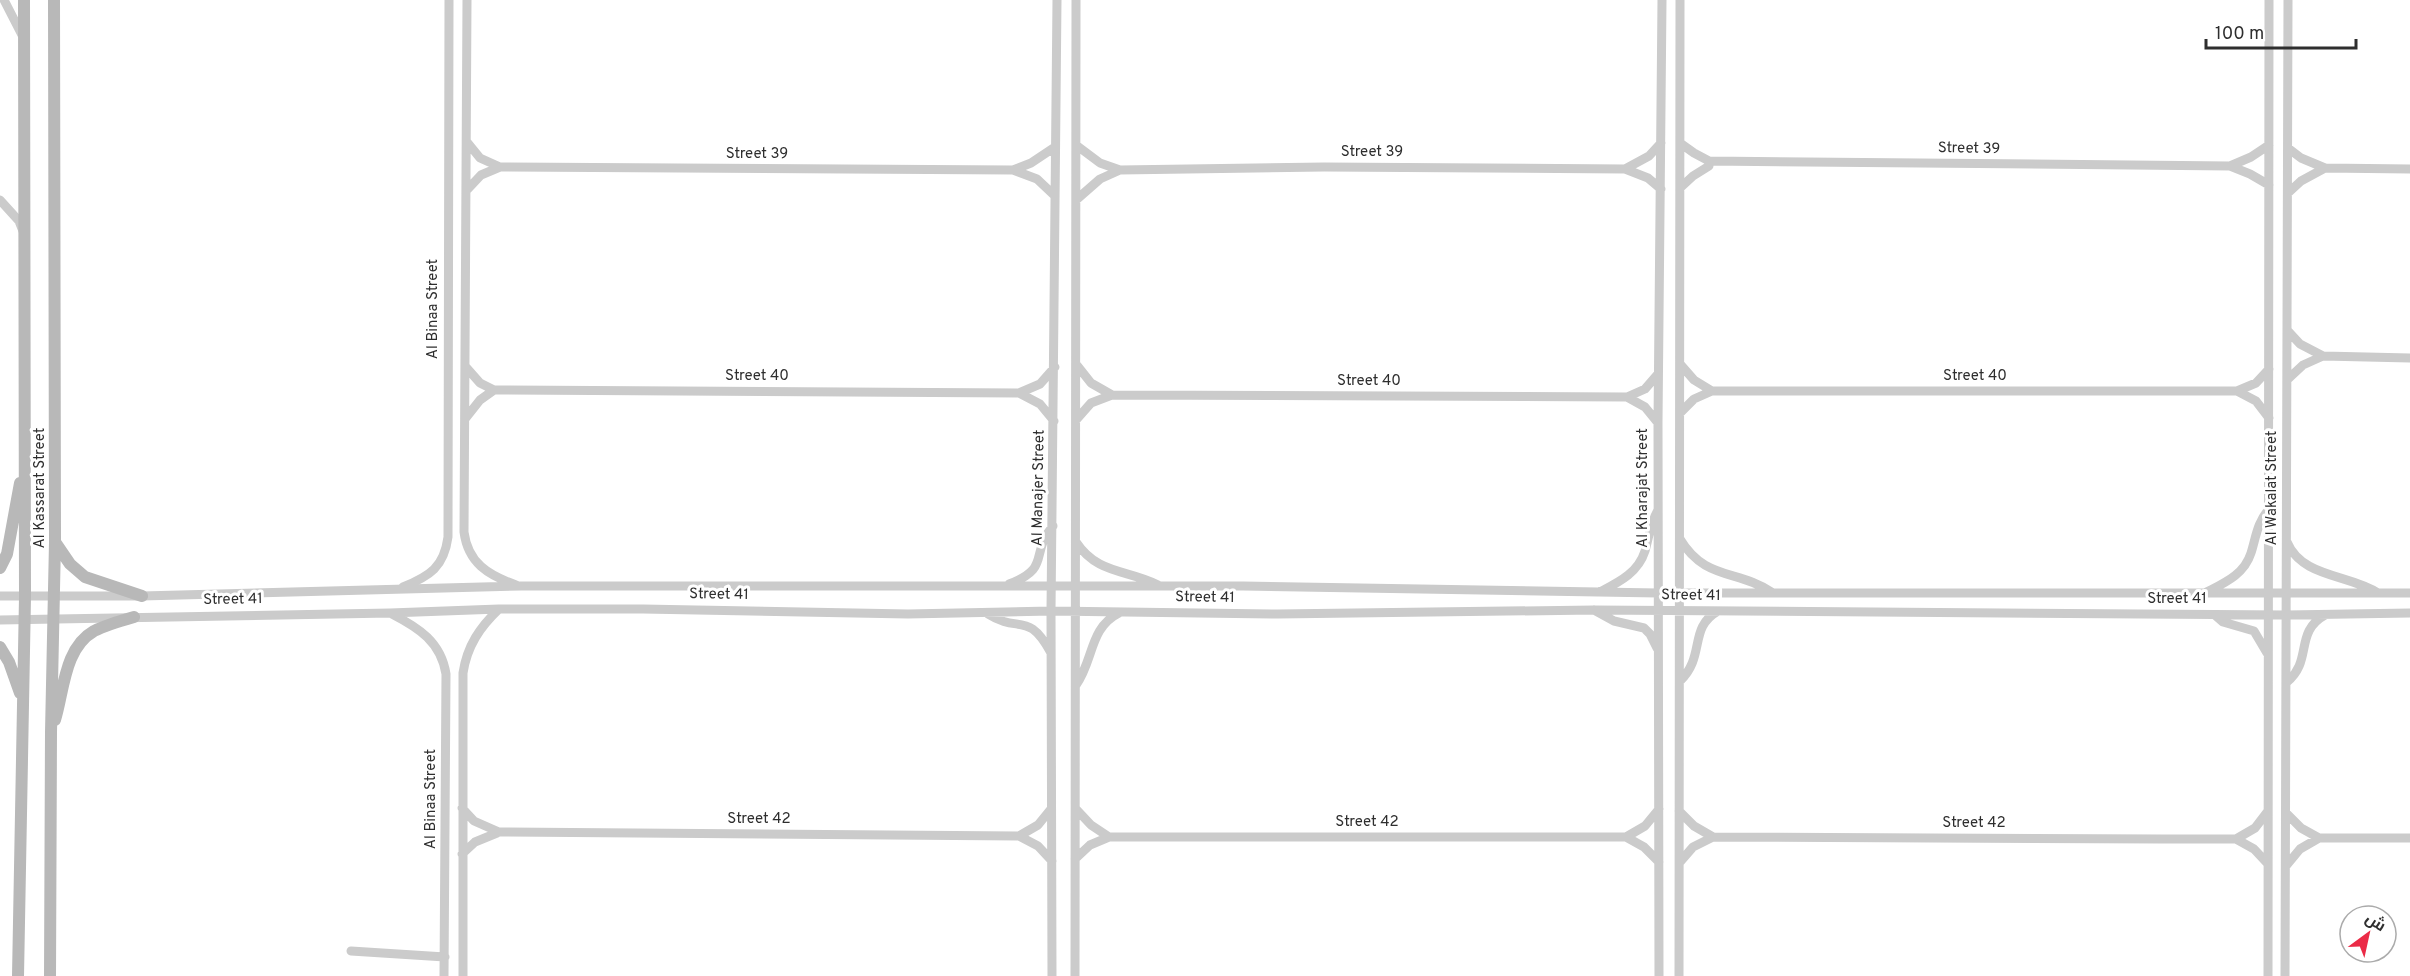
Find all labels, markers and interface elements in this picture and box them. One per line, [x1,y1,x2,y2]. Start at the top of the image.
scale bar [2206,12,2356,50]
text: 100 m [2215,23,2264,46]
street label: Street 39 [1938,139,2000,159]
street label: Street 39 [1341,143,1403,162]
street label: Street 39 [726,145,788,164]
street label: Al Binaa Street [424,259,443,359]
street label: Street 40 [725,367,789,386]
street label: Street 40 [1943,367,2007,386]
street label: Street 40 [1337,372,1401,391]
street label: Al Kassarat Street [31,428,50,548]
street label: Al Kharajat Street [1634,428,1653,548]
street label: Al Manajer Street [1028,429,1050,547]
street label: Al Wakalat Street [2263,430,2282,546]
street label: Street 41 [689,585,749,605]
street label: Street 41 [1661,586,1721,606]
street label: Street 41 [1175,588,1235,608]
street label: Street 41 [203,590,263,610]
street label: Street 41 [2147,590,2207,609]
street label: Al Binaa Street [422,749,441,849]
street label: Street 42 [727,810,791,829]
street label: Street 42 [1335,813,1399,832]
street label: Street 42 [1942,814,2006,833]
north arrow [2338,904,2398,964]
text: ش [2361,909,2389,937]

